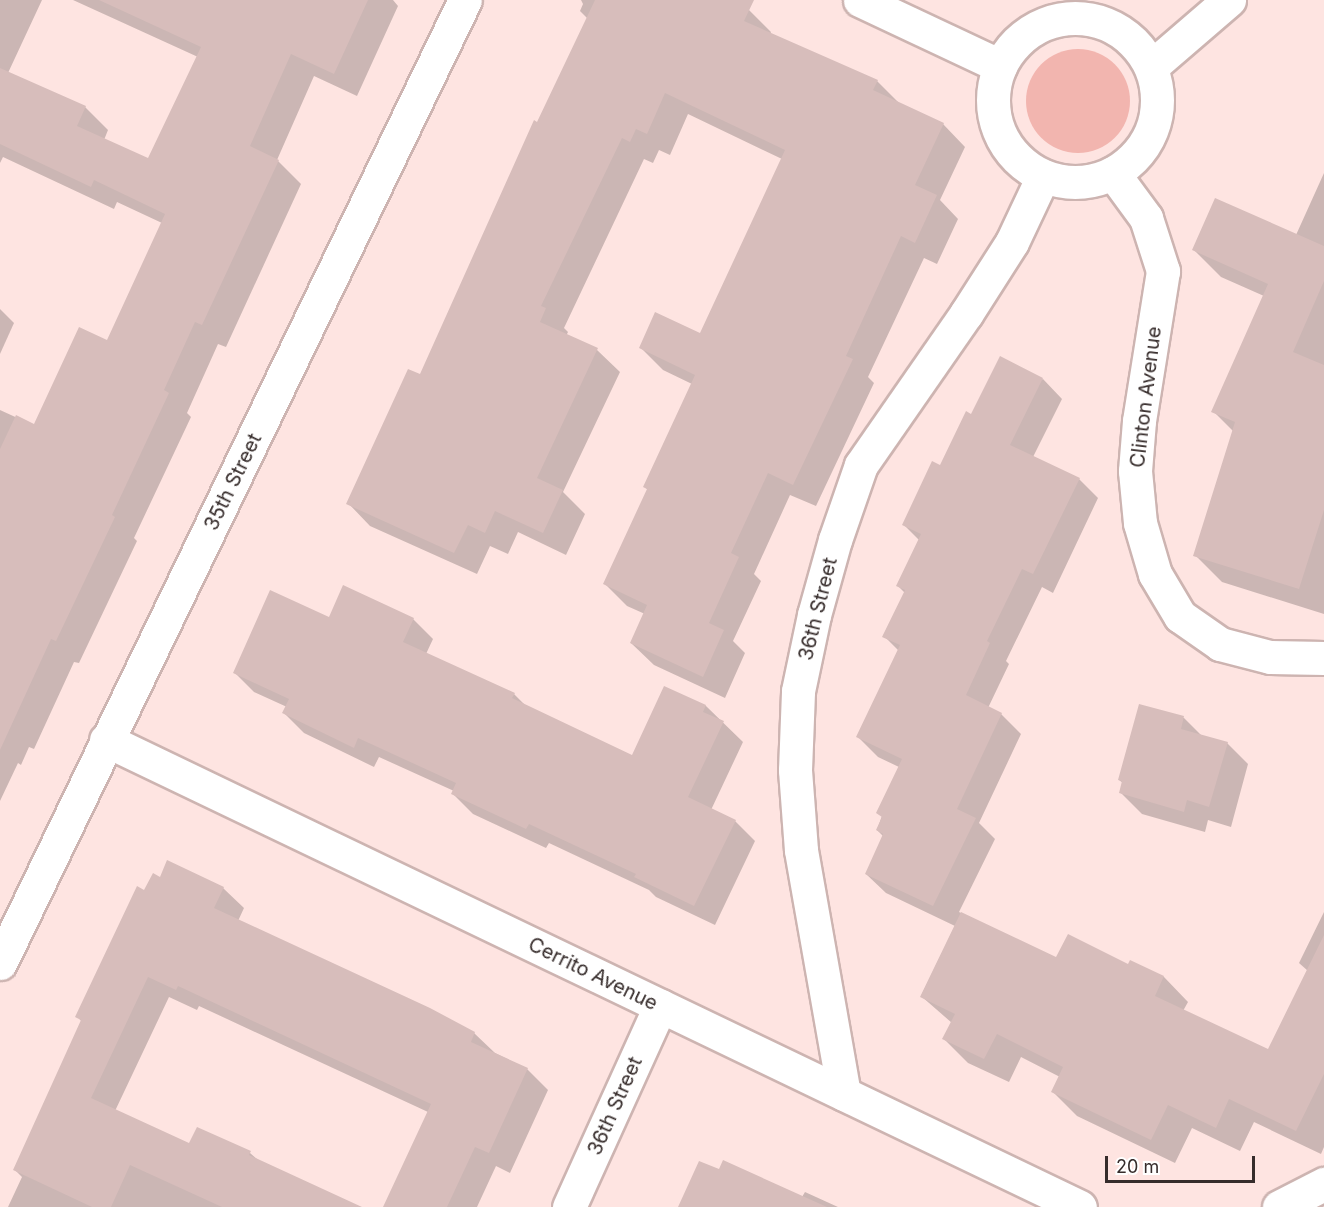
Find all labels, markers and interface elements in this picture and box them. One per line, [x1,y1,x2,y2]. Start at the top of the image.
street label: Clinton Avenue [1125,325,1167,469]
street label: 35th Street [199,430,267,534]
street label: 36th Street [794,555,842,663]
street label: Cerrito Avenue [524,932,662,1016]
street label: 36th Street [583,1053,647,1159]
scale bar [1108,1144,1258,1182]
text: 20 m [1116,1156,1159,1177]

